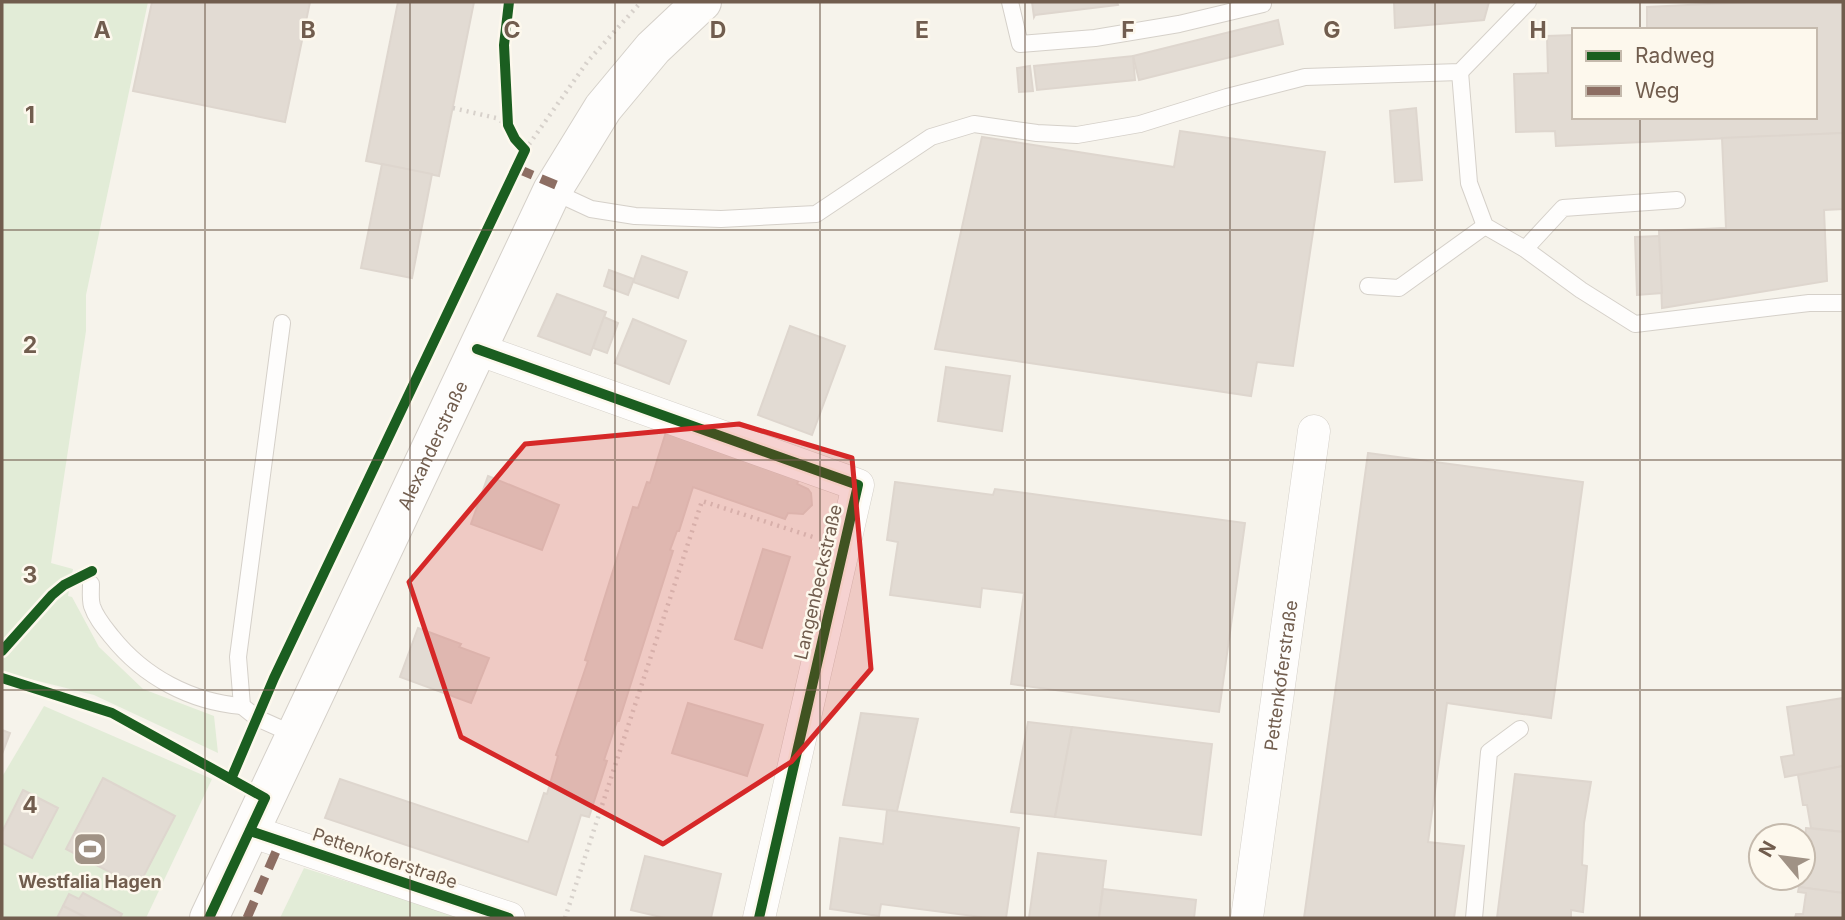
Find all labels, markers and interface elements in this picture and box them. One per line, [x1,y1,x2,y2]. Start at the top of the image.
text: A [93,16,111,44]
text: B [300,16,316,44]
text: C [503,16,521,44]
text: D [710,16,726,44]
text: E [915,16,929,44]
text: F [1121,16,1135,44]
text: G [1323,16,1341,44]
text: H [1529,16,1547,44]
legend [1572,28,1817,119]
text: Radweg [1635,43,1715,68]
text: Weg [1635,78,1680,103]
text: 1 [25,101,35,129]
text: 2 [23,331,37,359]
street label: Alexanderstraße [393,377,471,513]
street label: Langenbeckstraße [790,502,846,662]
text: 3 [23,561,37,589]
street label: Pettenkoferstraße [1260,599,1301,752]
text: 4 [22,791,38,819]
north arrow [1747,822,1817,892]
street label: Pettenkoferstraße [310,823,460,893]
sports icon: Westfalia Hagen [71,830,109,868]
text: N [1754,837,1781,861]
place label: Westfalia Hagen [18,871,162,892]

